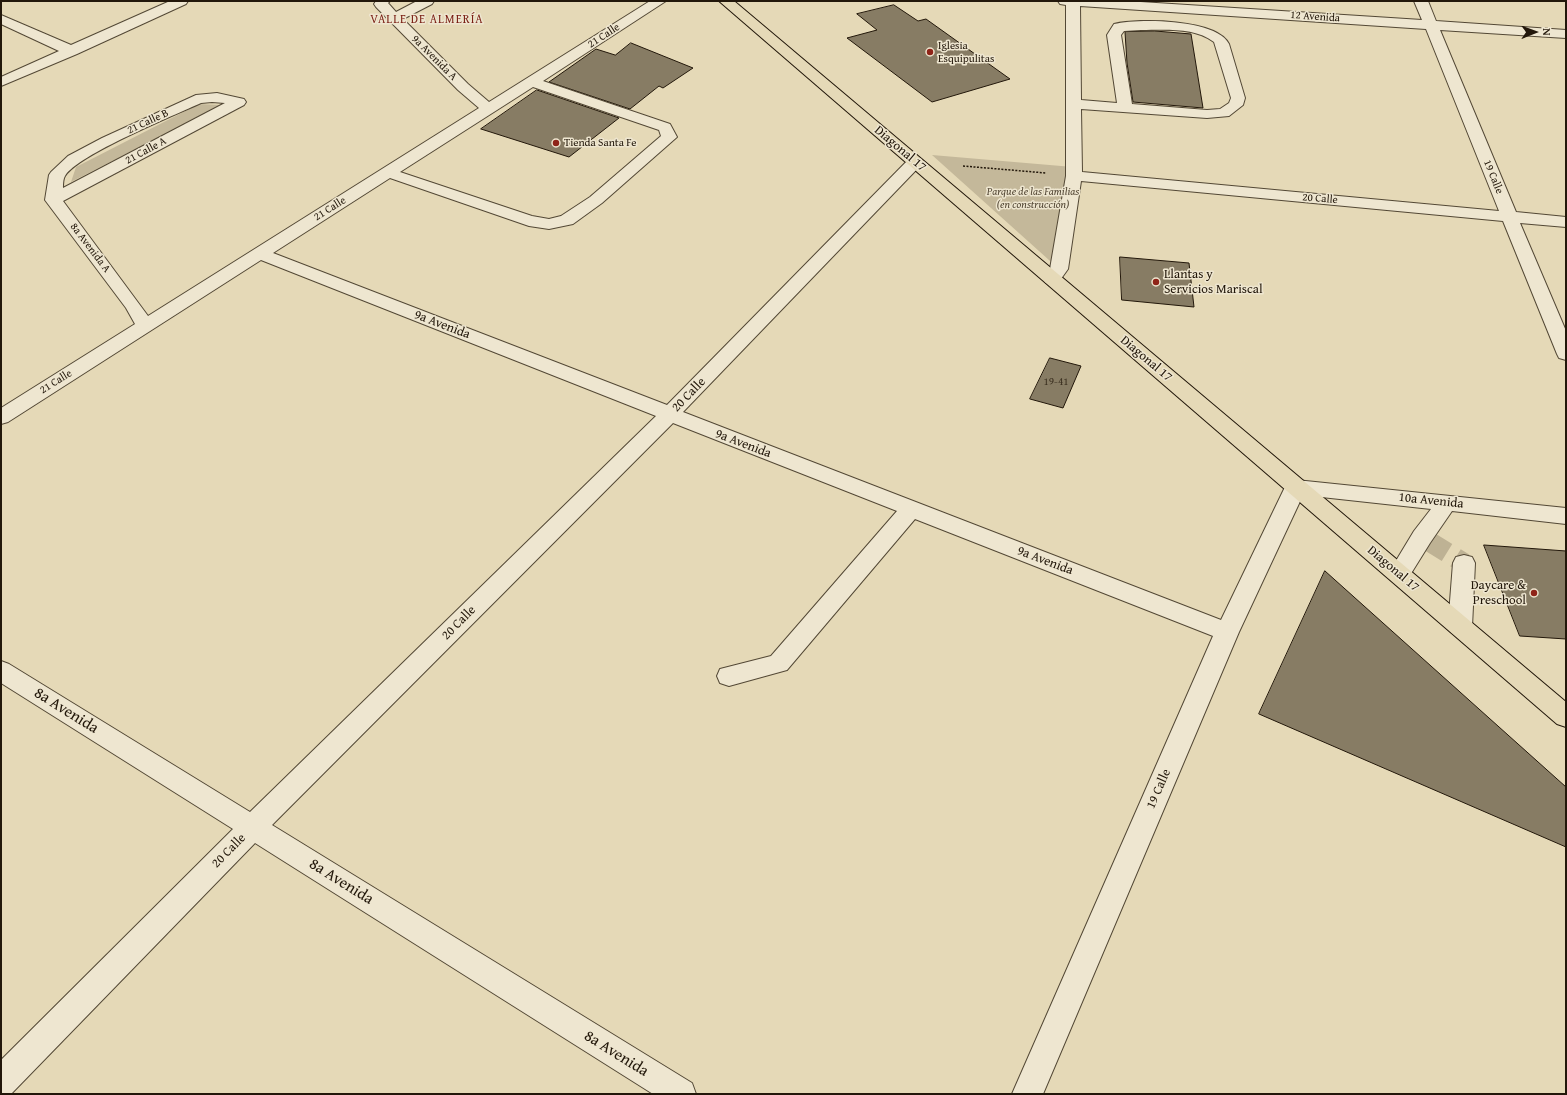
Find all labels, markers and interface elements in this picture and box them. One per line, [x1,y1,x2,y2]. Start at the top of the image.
street label: 12 Avenida [1290,9,1340,25]
north arrow [1515,12,1555,52]
district label: VALLE DE ALMERÍA [370,13,484,27]
street label: 21 Calle [586,21,622,51]
text: N [1539,28,1555,36]
street label: 9a Avenida A [409,33,459,83]
place label: Iglesia Esquipulitas [938,39,994,65]
marker: Iglesia Esquipulitas [925,47,935,57]
street label: 21 Calle B [125,107,171,137]
street label: Diagonal 17 [871,123,929,175]
street label: 21 Calle A [123,135,169,167]
place label: Tienda Santa Fe [564,136,636,150]
marker: Tienda Santa Fe [551,138,561,148]
street label: 19 Calle [1480,158,1506,196]
park label: Parque de las Familias (en construcción) [987,185,1079,211]
street label: 20 Calle [1302,191,1338,207]
street label: 21 Calle [311,194,349,224]
street label: 8a Avenida A [67,221,113,275]
place label: Llantas y Servicios Mariscal [1164,267,1263,298]
marker: Llantas y Servicios Mariscal [1151,277,1161,287]
street label: 9a Avenida [412,307,472,343]
street label: Diagonal 17 [1117,333,1175,385]
street label: 21 Calle [37,367,75,397]
street label: 20 Calle [669,374,709,416]
house number: 19-41 [1044,375,1068,389]
street label: 9a Avenida [713,426,773,462]
street label: 10a Avenida [1398,490,1464,512]
street label: 9a Avenida [1015,543,1075,579]
street label: Diagonal 17 [1364,543,1422,595]
place label: Daycare & Preschool [1471,578,1526,609]
marker: Daycare & Preschool [1529,588,1539,598]
street label: 20 Calle [439,603,479,643]
street label: 8a Avenida [30,684,102,738]
street label: 19 Calle [1143,767,1175,811]
street label: 20 Calle [209,831,249,871]
street label: 8a Avenida [305,855,377,909]
street label: 8a Avenida [580,1027,652,1081]

